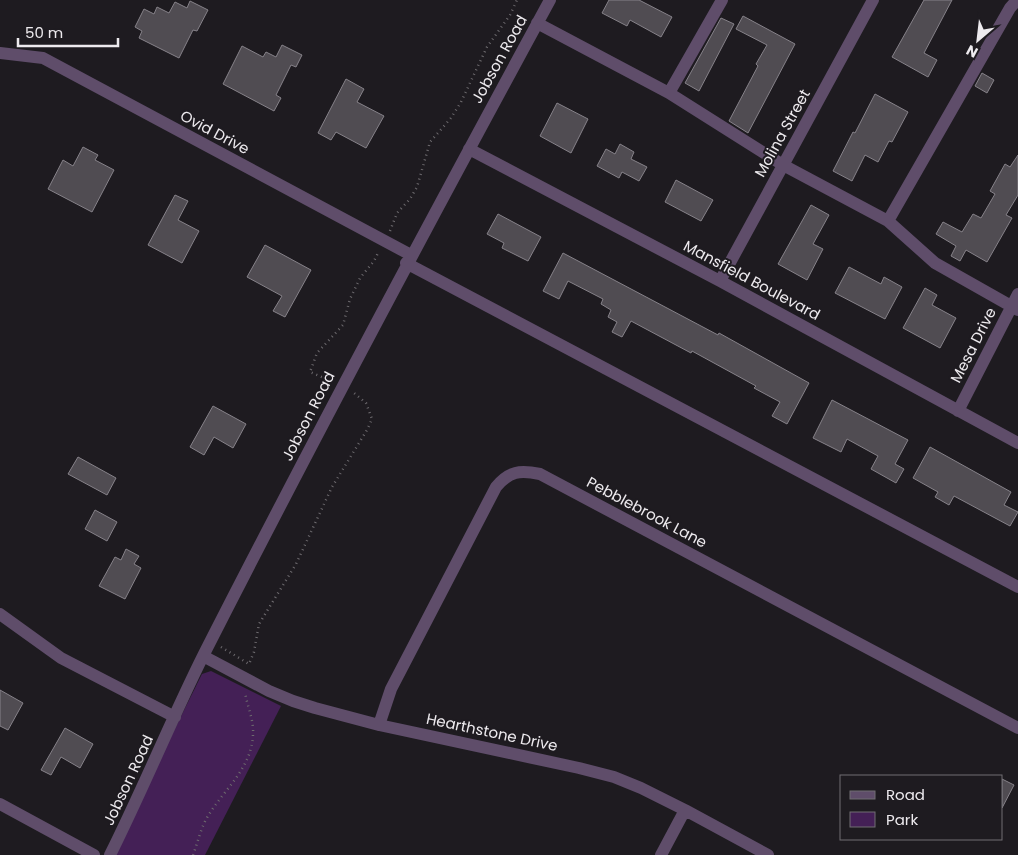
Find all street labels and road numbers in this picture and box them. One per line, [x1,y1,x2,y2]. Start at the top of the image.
street label: Jobson Road [466,11,532,107]
street label: Molina Street [749,85,815,181]
street label: Ovid Drive [177,105,253,159]
street label: Mansfield Boulevard [680,235,824,325]
street label: Mesa Drive [945,304,1001,386]
street label: Jobson Road [276,368,340,464]
street label: Pebblebrook Lane [583,471,711,553]
street label: Hearthstone Drive [424,708,560,756]
street label: Jobson Road [98,731,158,829]

